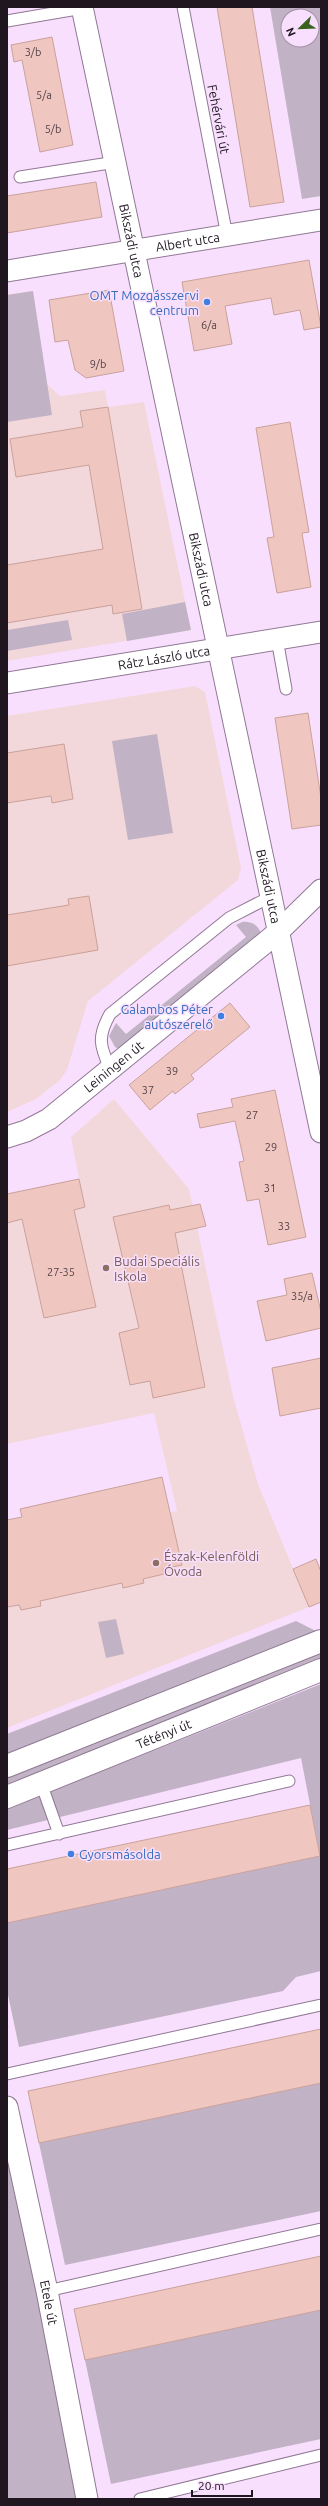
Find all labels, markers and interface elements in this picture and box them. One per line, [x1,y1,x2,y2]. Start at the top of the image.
north arrow [280,8,320,48]
text: N [284,26,298,38]
house number: 3/b [25,46,41,58]
street label: Fehérvári út [205,83,233,155]
house number: 5/a [36,89,52,101]
house number: 5/b [45,123,61,135]
street label: Bikszádi utca [117,202,146,279]
street label: Albert utca [154,230,221,254]
place label: OMT Mozgásszervi centrum [90,288,199,317]
marker: OMT Mozgásszervi centrum [202,297,212,307]
house number: 6/a [201,319,217,331]
house number: 9/b [90,358,106,370]
street label: Bikszádi utca [187,531,216,608]
street label: Rátz László utca [117,643,211,672]
street label: Bikszádi utca [254,848,283,925]
place label: Galambos Péter autószerelő [121,1002,213,1031]
marker: Galambos Péter autószerelő [216,1011,226,1021]
street label: Leiningen út [81,1038,146,1095]
house number: 39 [166,1065,178,1077]
house number: 37 [142,1084,154,1096]
house number: 27 [246,1109,258,1121]
house number: 29 [265,1141,277,1153]
house number: 31 [264,1182,276,1194]
house number: 33 [278,1220,290,1232]
place label: Budai Speciális Iskola [114,1254,200,1283]
marker: Budai Speciális Iskola [101,1263,111,1273]
house number: 27-35 [47,1266,75,1278]
house number: 35/a [291,1290,313,1302]
place label: Észak-Kelenföldi Óvoda [164,1548,259,1578]
marker: Észak-Kelenföldi Óvoda [151,1558,161,1568]
street label: Tétényi út [134,1716,193,1751]
place label: Gyorsmásolda [79,1847,161,1861]
marker: Gyorsmásolda [66,1849,76,1859]
street label: Etele út [38,2279,60,2326]
scale bar [192,2472,252,2498]
text: 20 m [198,2479,225,2492]

